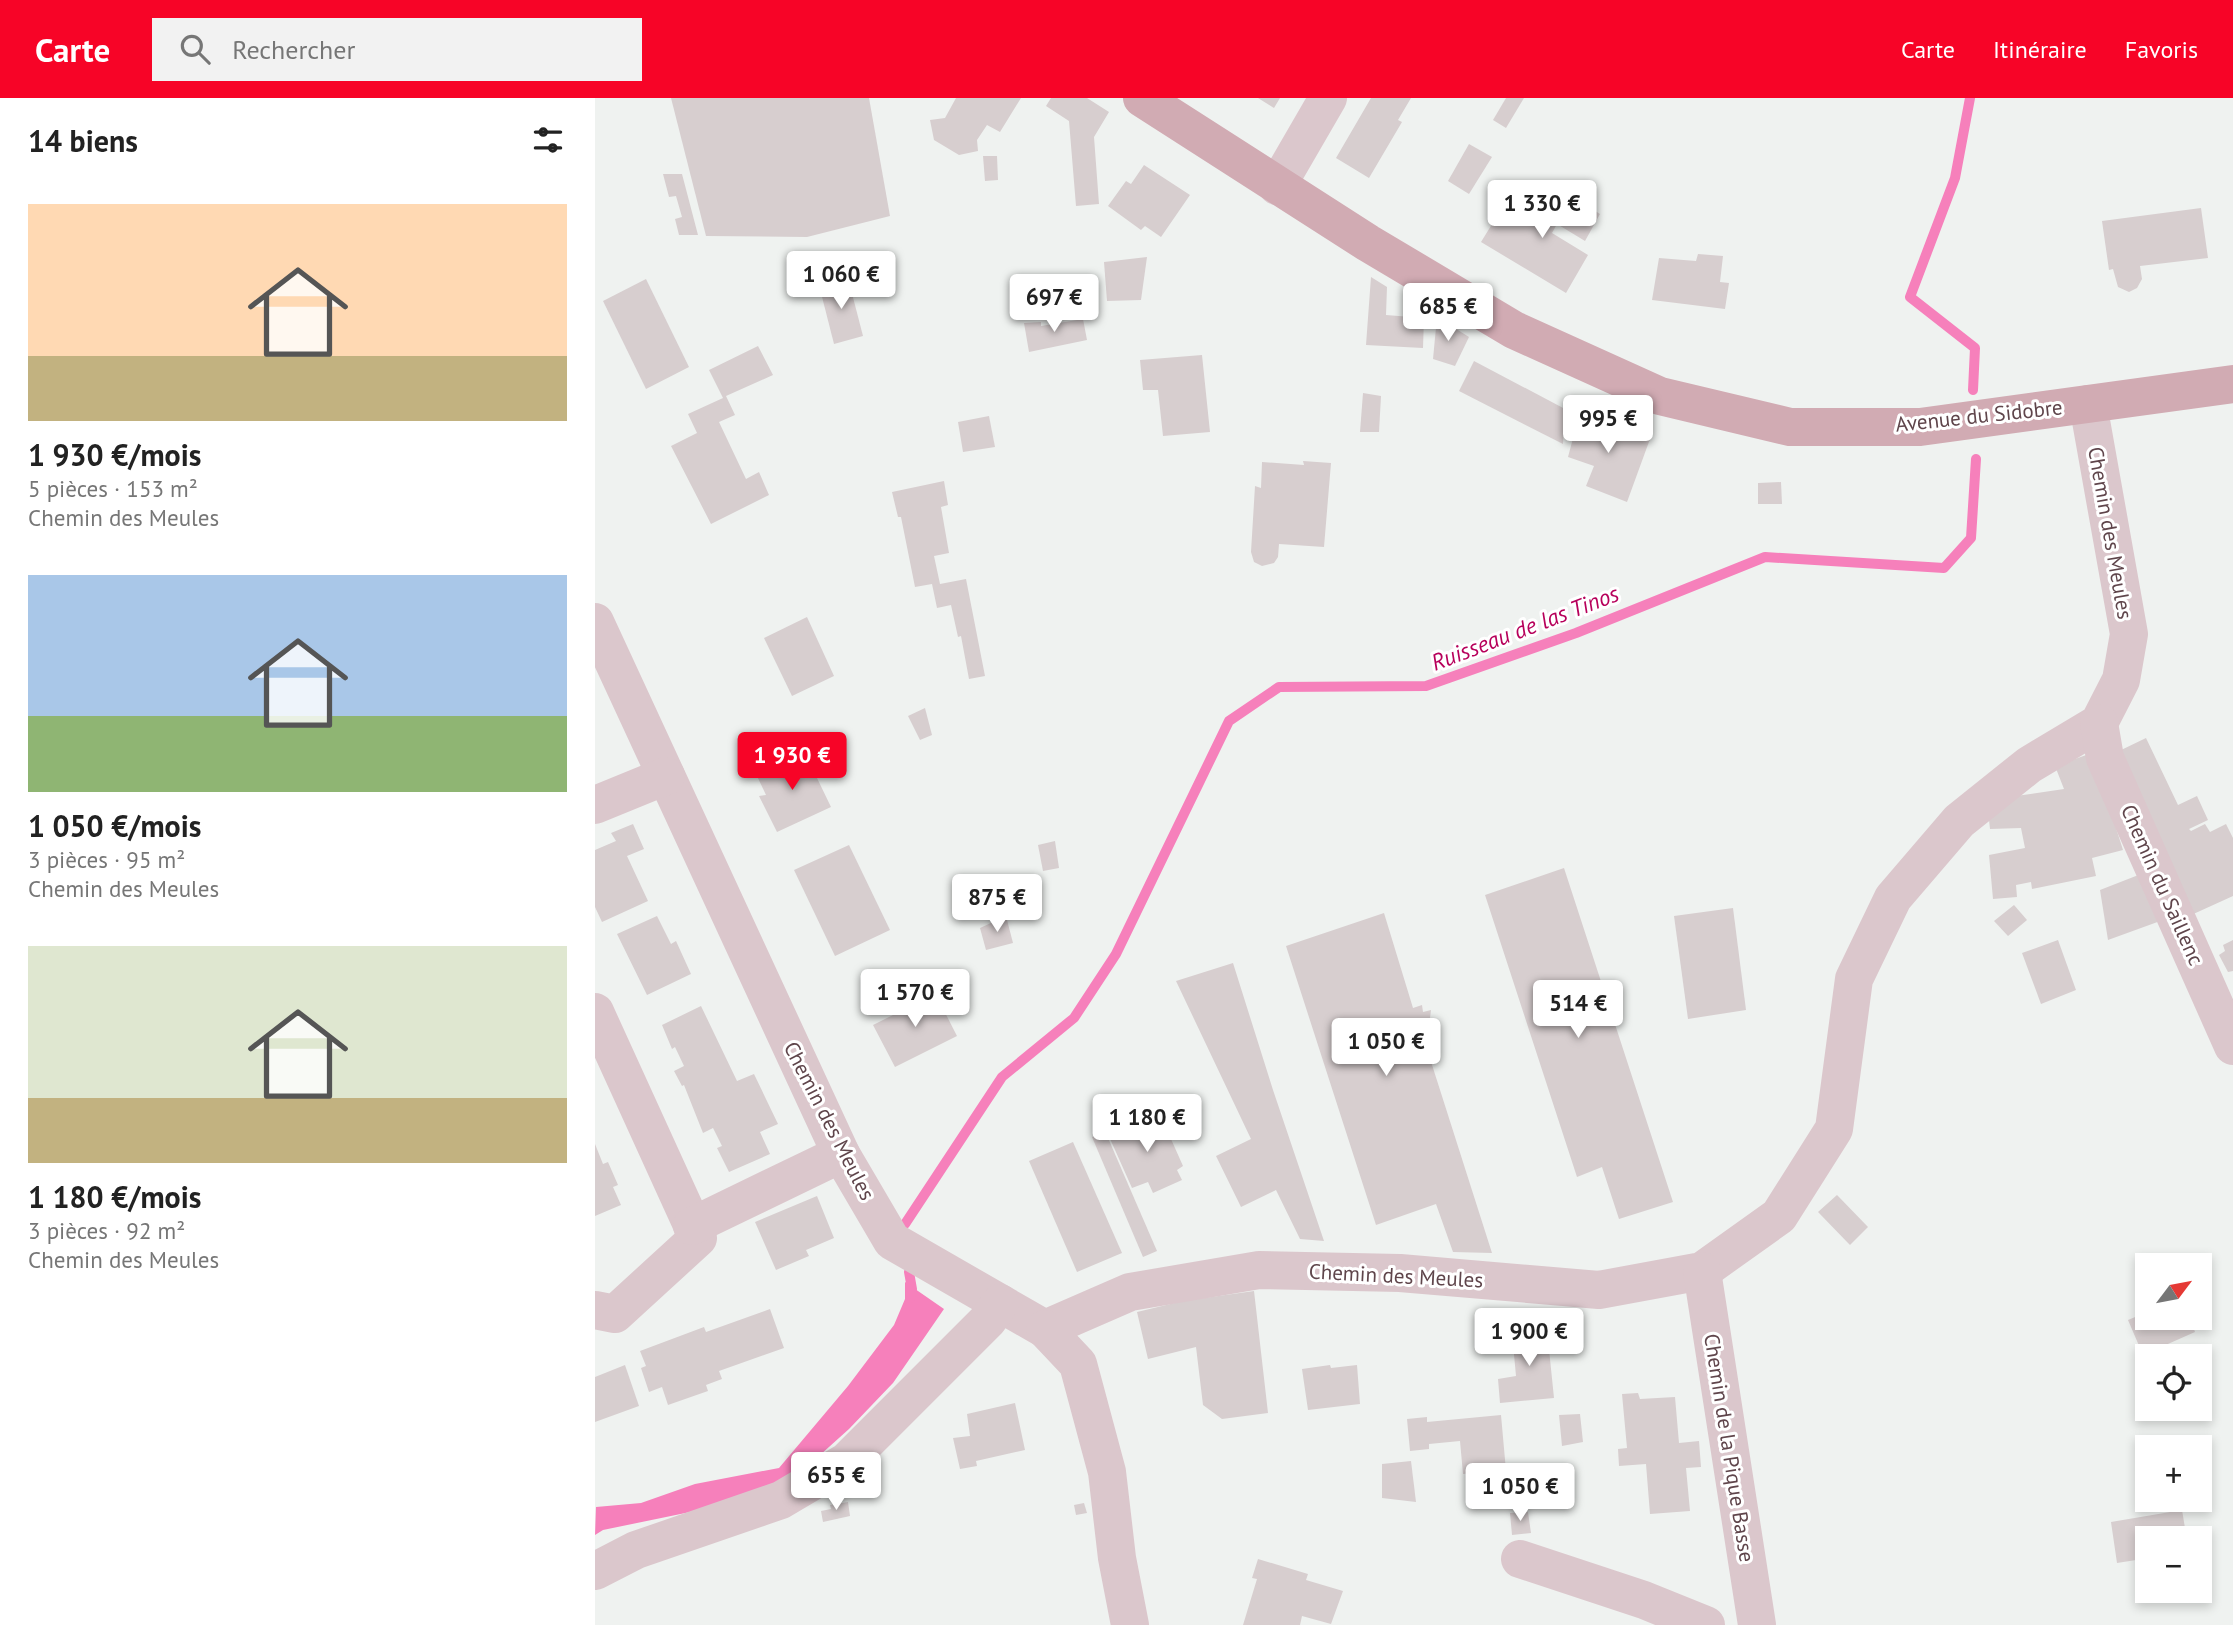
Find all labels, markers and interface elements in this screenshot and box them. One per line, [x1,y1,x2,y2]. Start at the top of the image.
search box [152,18,642,81]
text: Carte [35,28,110,71]
icon: search [176,30,214,68]
text: Rechercher [232,33,355,66]
text: Carte [1901,34,1955,65]
text: Itinéraire [1993,34,2087,65]
text: Favoris [2125,34,2198,65]
text: 14 biens [28,121,138,160]
icon: filters [529,121,567,159]
pin: 1 330 € [1477,180,1607,240]
text: 1 330 € [1504,188,1580,217]
icon: home [235,249,361,375]
pin: 1 060 € [776,252,906,311]
text: 1 060 € [803,259,879,288]
pin: 697 € [1005,274,1103,334]
text: 697 € [1026,282,1082,311]
pin: 685 € [1399,284,1497,343]
text: 685 € [1419,291,1477,320]
street label: Avenue du Sidobre [1894,393,2064,438]
pin: 995 € [1559,396,1657,455]
text: 995 € [1579,403,1637,432]
text: 1 930 €/mois [28,435,201,474]
street label: Chemin des Meules [2082,445,2139,621]
text: 5 pièces · 153 m² [28,474,198,503]
text: Chemin des Meules [28,503,219,532]
water label: Ruisseau de las Tinos [1427,578,1624,677]
icon: home [235,620,361,746]
pin: 1 930 € [727,732,857,792]
text: 1 930 € [754,740,830,769]
street label: Chemin du Saillenc [2115,800,2210,969]
text: 1 050 €/mois [28,806,201,845]
text: 3 pièces · 95 m² [28,845,185,874]
text: Chemin des Meules [28,874,219,903]
pin: 875 € [948,874,1046,934]
text: 875 € [968,882,1026,911]
pin: 1 570 € [850,970,980,1029]
text: 1 570 € [877,977,953,1006]
pin: 514 € [1529,981,1627,1040]
text: 514 € [1549,988,1607,1017]
icon: home [235,991,361,1117]
pin: 1 050 € [1321,1018,1451,1078]
text: 1 050 € [1348,1026,1424,1055]
street label: Chemin des Meules [778,1037,881,1205]
pin: 1 180 € [1082,1094,1212,1154]
text: 1 180 € [1109,1102,1185,1131]
text: 1 180 €/mois [28,1177,201,1216]
text: 3 pièces · 92 m² [28,1216,185,1245]
text: Chemin des Meules [28,1245,219,1274]
north arrow [2135,1253,2212,1330]
map controls [2135,1253,2212,1603]
street label: Chemin des Meules [1308,1257,1484,1294]
pin: 1 900 € [1464,1308,1594,1368]
text: 1 900 € [1491,1316,1567,1345]
street label: Chemin de la Pique Basse [1698,1332,1761,1564]
button: locate [2135,1344,2212,1421]
button: + [2135,1435,2212,1512]
pin: 655 € [787,1452,885,1512]
text: 655 € [807,1460,865,1489]
pin: 1 050 € [1455,1464,1585,1523]
text: 1 050 € [1482,1471,1558,1500]
button: − [2135,1526,2212,1603]

